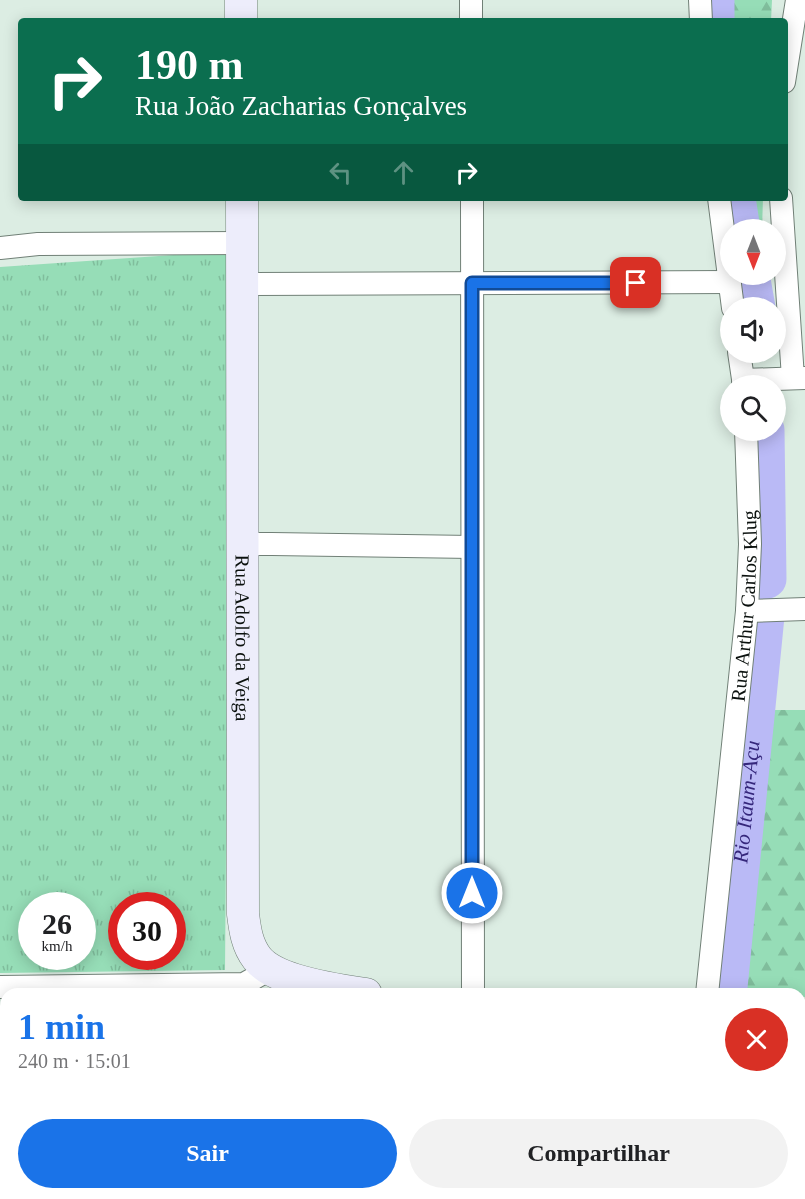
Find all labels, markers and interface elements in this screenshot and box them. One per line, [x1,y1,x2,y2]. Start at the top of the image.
icon: right [36,42,114,120]
text: 190 m [135,42,244,88]
text: Rua João Zacharias Gonçalves [135,91,467,121]
icon: left [324,156,357,189]
icon: ahead [387,156,420,189]
icon: right [450,156,483,189]
north arrow [720,219,786,285]
map controls [720,219,786,441]
pin [610,257,661,308]
icon: arrive [619,266,652,299]
button: sound [720,297,786,363]
button: search [720,375,786,441]
street label: Rua Arthur Carlos Klug [727,510,761,703]
street label: Rua Adolfo da Veiga [231,555,254,722]
water label: Rio Itaum-Açu [728,739,765,865]
position arrow [440,861,504,925]
speed limit sign: 30 [108,892,186,970]
text: 26 [42,907,72,940]
text: km/h [42,938,72,954]
text: 1 min [18,1007,105,1047]
button: close [725,1008,788,1071]
text: 240 m · 15:01 [18,1050,131,1072]
button: Sair [18,1119,397,1188]
button: Compartilhar [409,1119,788,1188]

